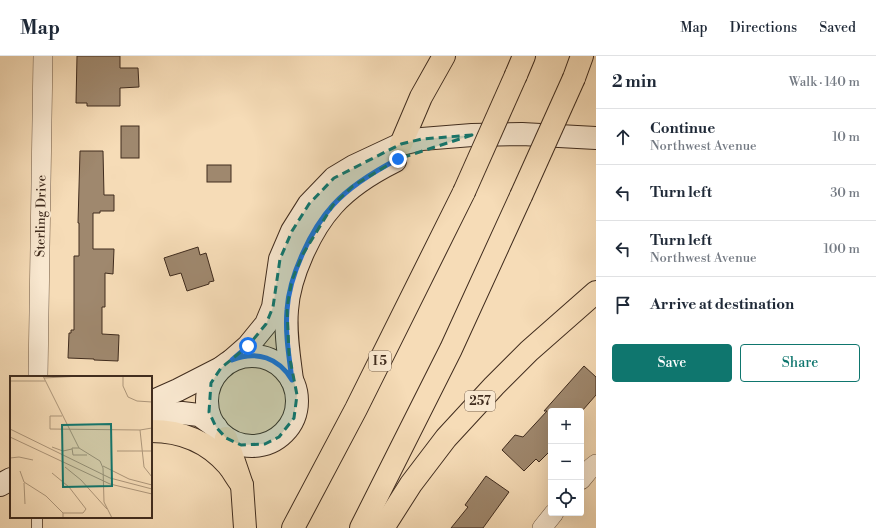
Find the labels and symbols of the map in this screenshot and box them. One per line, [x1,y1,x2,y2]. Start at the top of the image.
route end [389,150,407,168]
street label: Sterling Drive [32,174,50,257]
route start [239,337,257,355]
road number: I 5 [369,351,391,371]
inset map [10,376,152,518]
road number: 257 [465,391,495,411]

